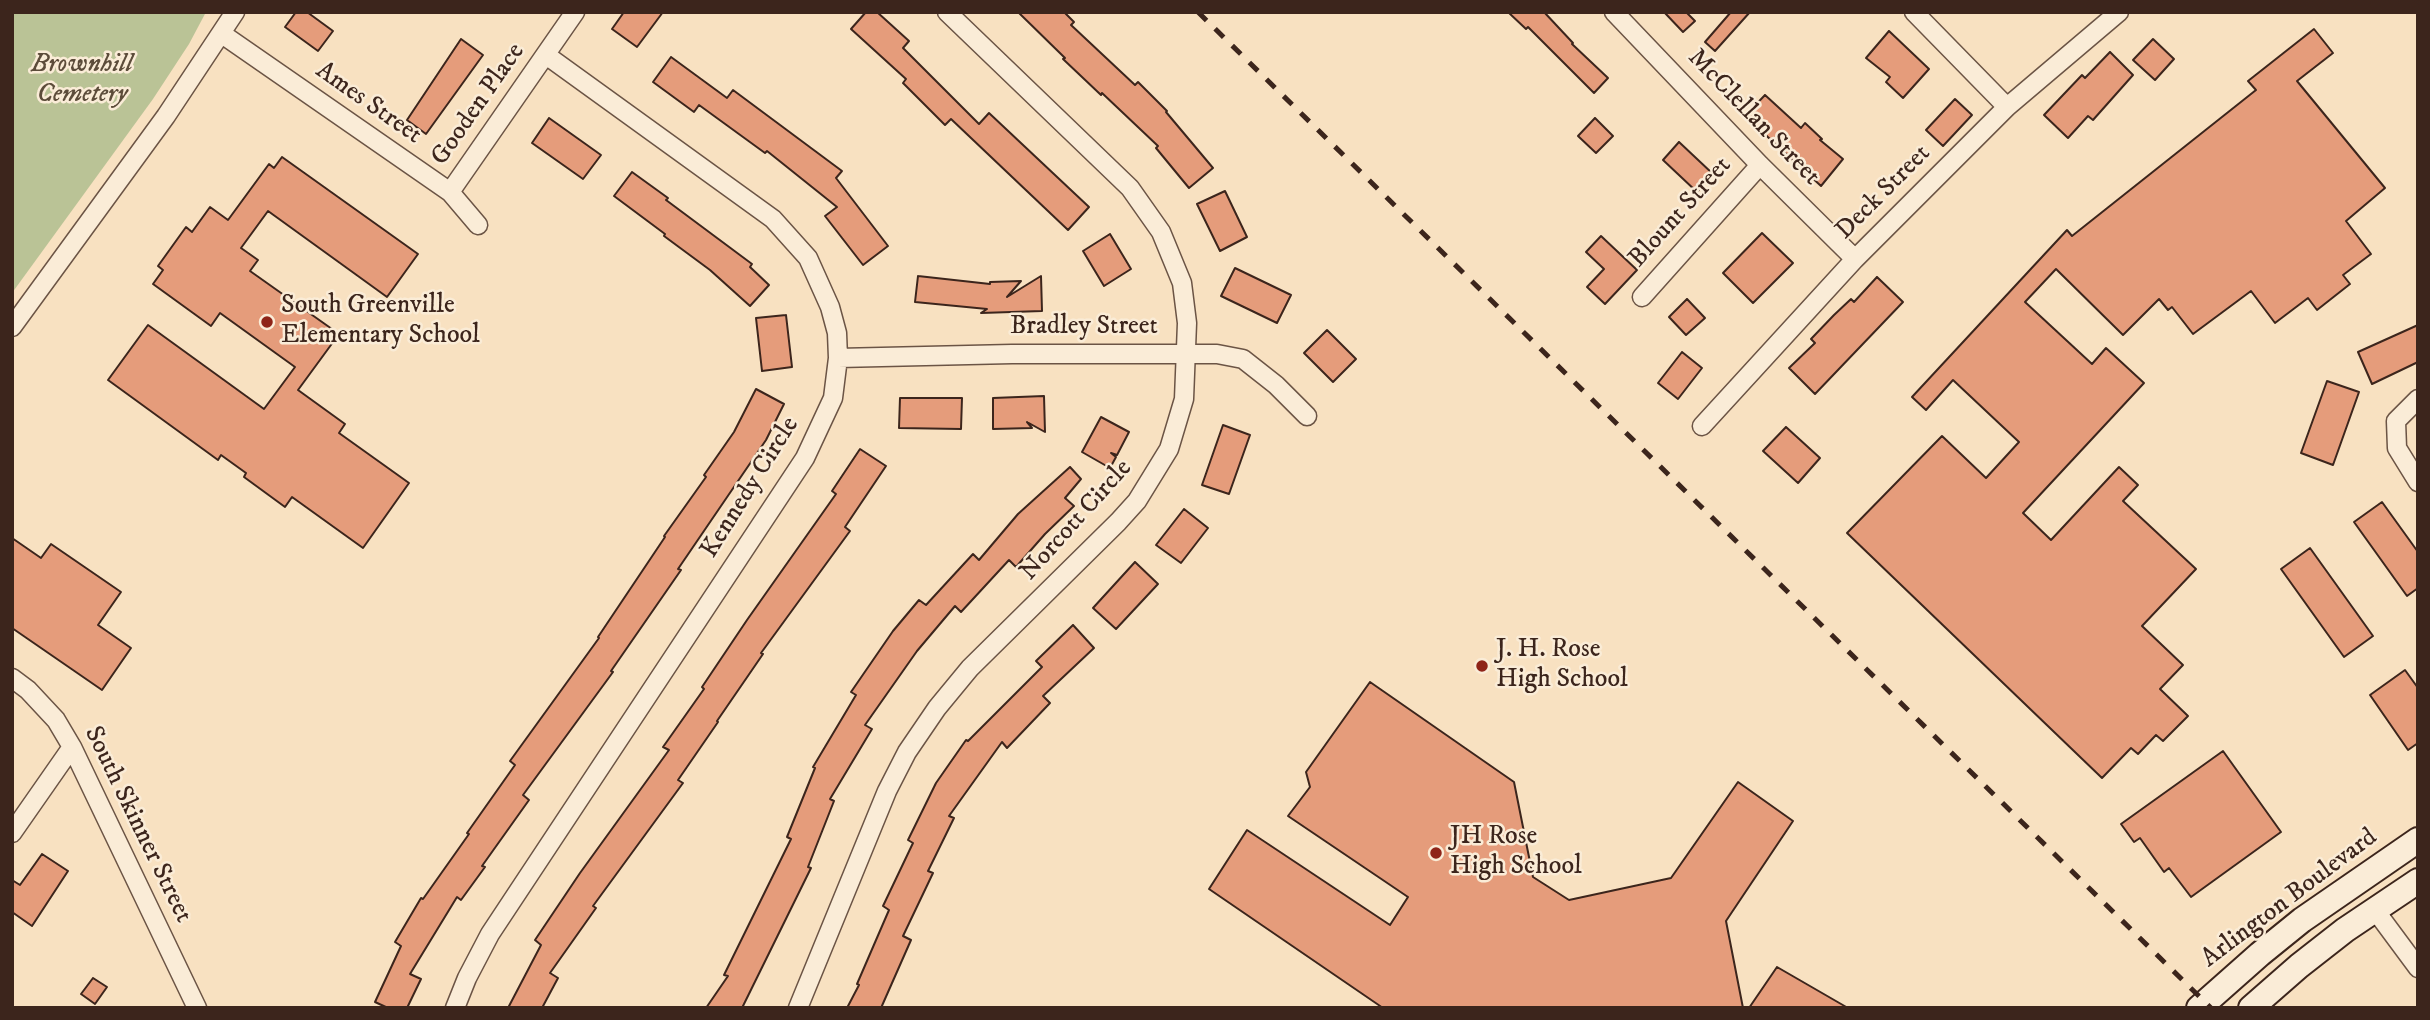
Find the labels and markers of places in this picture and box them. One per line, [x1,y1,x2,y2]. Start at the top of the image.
place label: South Greenville Elementary School [281,291,480,352]
marker: South Greenville Elementary School [259,314,275,330]
place label: J. H. Rose High School [1496,635,1628,696]
marker: J. H. Rose High School [1474,658,1490,674]
place label: JH Rose High School [1450,822,1582,884]
marker: JH Rose High School [1428,845,1444,861]

